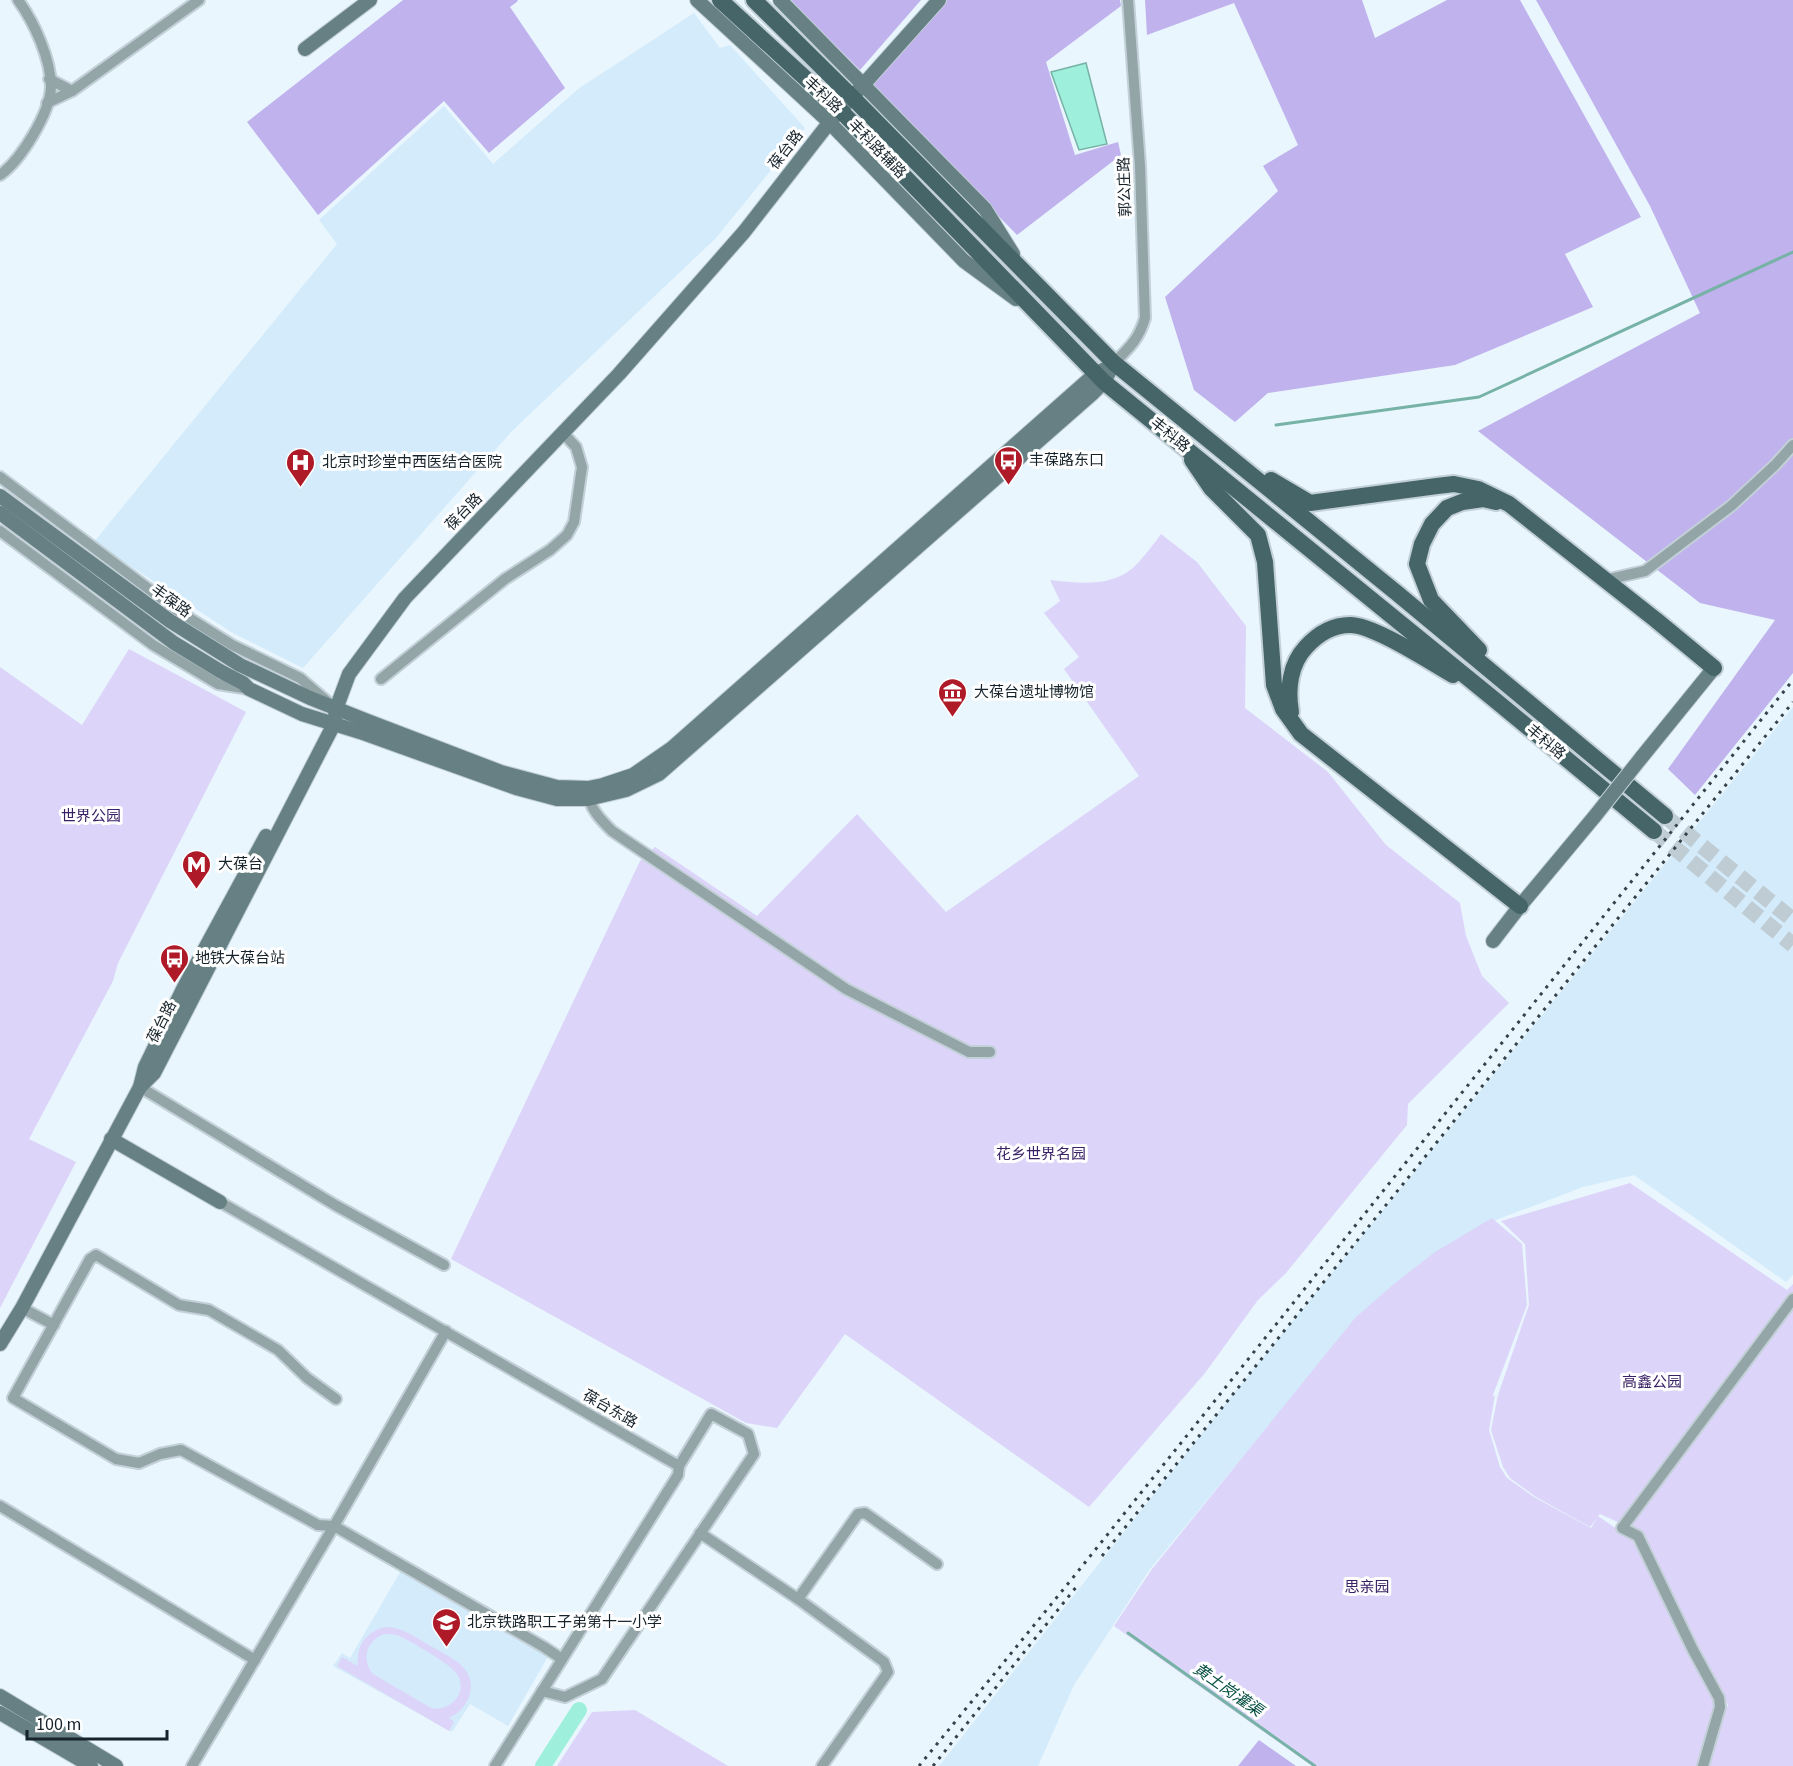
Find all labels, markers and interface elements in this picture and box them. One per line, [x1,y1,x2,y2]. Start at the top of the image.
street label: 丰科路 [799,72,847,118]
street label: 丰科路辅路 [843,115,911,183]
street label: 葆台路 [764,126,808,174]
street label: 郭公庄路 [1113,157,1137,217]
street label: 丰科路 [1146,413,1194,457]
bus stop icon: 丰葆路东口 [992,444,1024,486]
hospital icon: 北京时珍堂中西医结合医院 [285,446,317,488]
place label: 丰葆路东口 [1029,450,1104,471]
place label: 北京时珍堂中西医结合医院 [322,452,502,473]
street label: 葆台路 [441,489,487,535]
street label: 丰葆路 [147,579,195,623]
museum icon: 大葆台遗址博物馆 [937,676,969,718]
place label: 大葆台遗址博物馆 [974,682,1094,703]
street label: 丰科路 [1522,719,1570,765]
park label: 世界公园 [61,806,121,827]
metro station icon: 大葆台 [181,848,213,890]
place label: 大葆台 [218,854,263,875]
bus stop icon: 地铁大葆台站 [158,942,190,984]
place label: 地铁大葆台站 [195,948,285,969]
street label: 葆台路 [142,997,182,1047]
park label: 花乡世界名园 [996,1144,1086,1165]
park label: 高鑫公园 [1622,1372,1682,1393]
street label: 葆台东路 [579,1385,641,1433]
park label: 思亲园 [1344,1577,1390,1598]
school or university icon: 北京铁路职工子弟第十一小学 [430,1606,462,1648]
place label: 北京铁路职工子弟第十一小学 [467,1612,662,1633]
water label: 黄土岗灌渠 [1189,1658,1269,1723]
scale bar [27,1703,166,1741]
text: 100 m [36,1712,81,1737]

